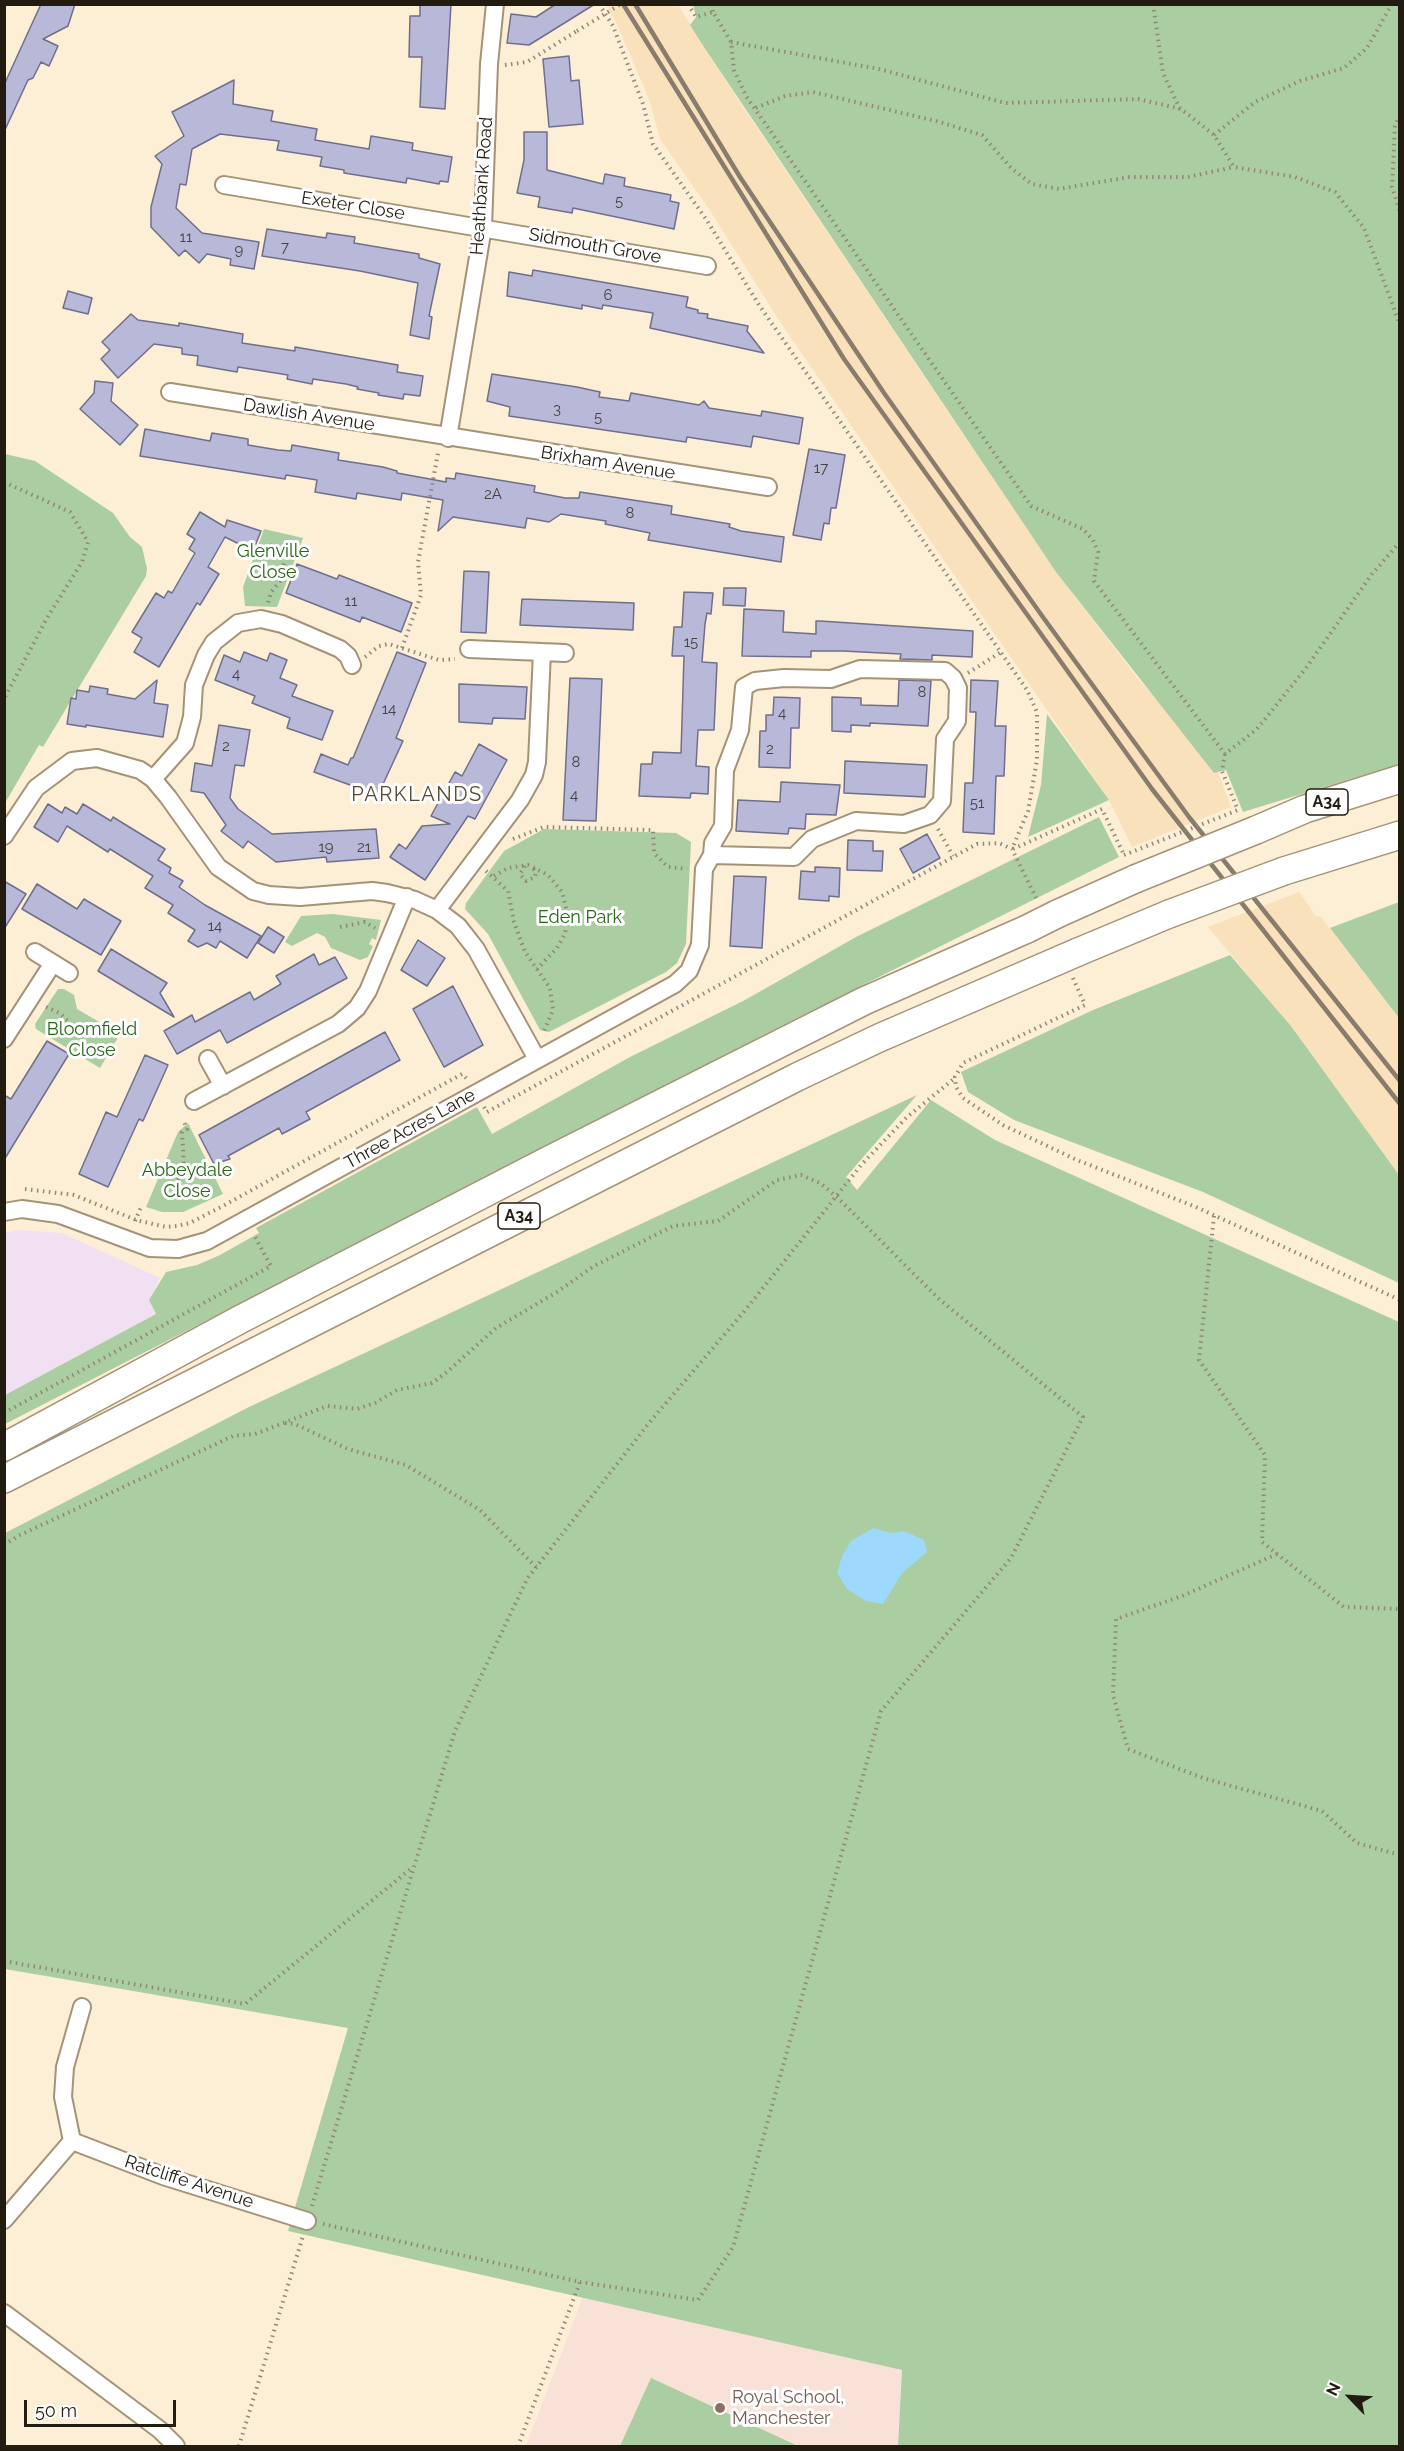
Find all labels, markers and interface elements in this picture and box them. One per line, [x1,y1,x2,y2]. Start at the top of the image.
street label: Heathbank Road [466,116,498,256]
street label: Exeter Close [300,187,406,225]
house number: 5 [615,192,623,210]
street label: Sidmouth Grove [527,224,663,268]
house number: 11 [180,228,192,246]
house number: 7 [281,238,289,256]
house number: 9 [235,241,243,259]
house number: 6 [603,286,613,304]
street label: Dawlish Avenue [242,394,376,436]
house number: 3 [553,400,561,418]
house number: 5 [594,408,602,426]
street label: Brixham Avenue [539,442,677,484]
house number: 17 [814,459,828,477]
house number: 2A [484,485,502,503]
house number: 8 [626,504,634,522]
park label: Glenville Close [237,541,309,584]
house number: 11 [345,592,357,610]
house number: 15 [684,633,698,651]
house number: 4 [232,665,240,683]
house number: 8 [918,683,926,701]
house number: 14 [382,700,396,718]
house number: 4 [778,704,786,722]
house number: 2 [222,737,230,755]
house number: 2 [766,740,774,758]
house number: 8 [572,753,580,771]
district label: PARKLANDS [351,783,483,807]
house number: 4 [570,786,578,804]
road number: A34 [1306,789,1348,815]
house number: 51 [970,794,984,812]
house number: 19 [318,838,334,856]
house number: 21 [357,838,371,856]
park label: Eden Park [538,907,622,929]
house number: 14 [208,917,222,935]
park label: Bloomfield Close [47,1019,137,1062]
street label: Three Acres Lane [341,1084,479,1174]
park label: Abbeydale Close [142,1160,232,1202]
road number: A34 [498,1203,540,1229]
street label: Ratcliffe Avenue [122,2151,256,2213]
north arrow [1320,2367,1380,2427]
text: N [1322,2380,1344,2399]
place label: Royal School, Manchester [732,2387,844,2430]
scale bar [27,2388,178,2426]
text: 50 m [35,2400,77,2421]
marker: Royal School, Manchester [713,2401,727,2415]

